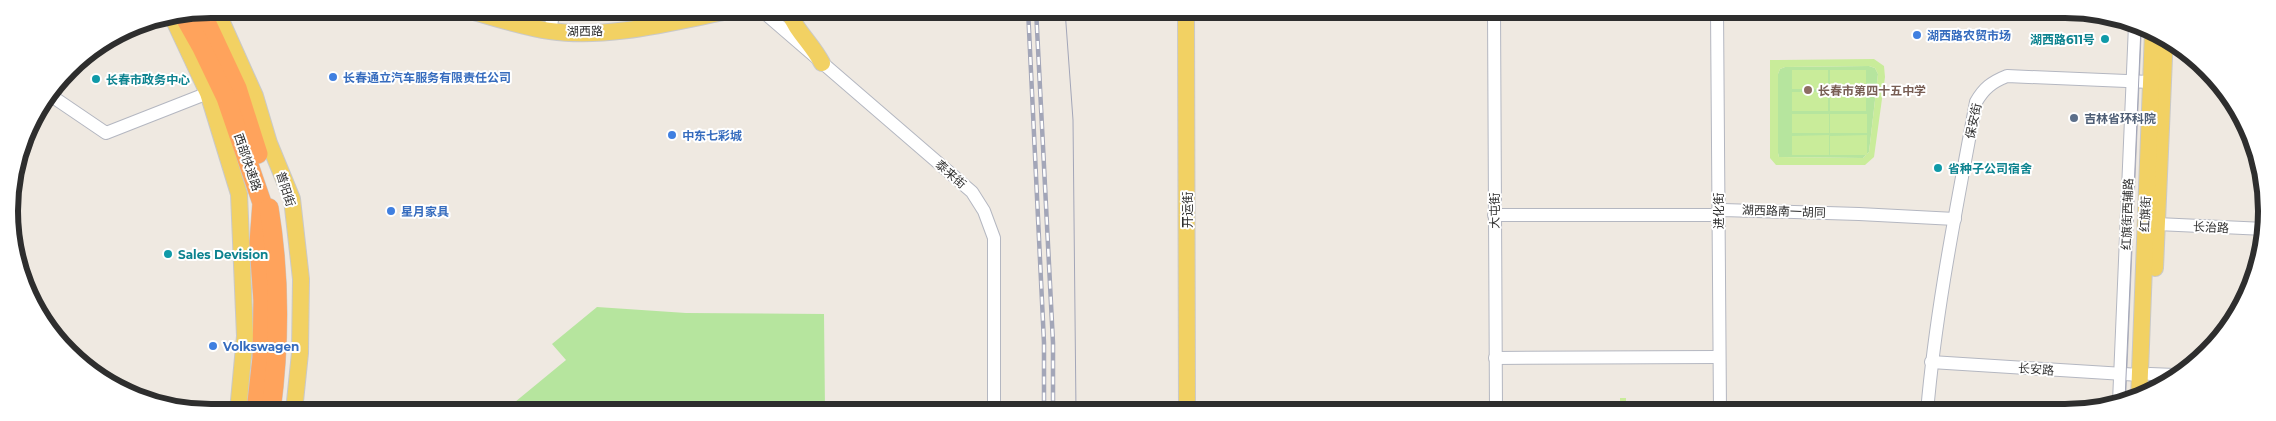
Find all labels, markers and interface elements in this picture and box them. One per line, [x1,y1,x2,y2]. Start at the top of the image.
street label: 湖西路 [567,23,603,39]
place label: 湖西路农贸市场 [1927,28,2011,43]
marker: 湖西路农贸市场 [1911,29,1923,41]
place label: 湖西路611号 [2030,32,2095,47]
marker: 湖西路611号 [2099,33,2111,45]
place label: 长春通立汽车服务有限责任公司 [343,70,511,85]
marker: 长春通立汽车服务有限责任公司 [327,71,339,83]
place label: 长春市政务中心 [106,72,190,87]
marker: 长春市政务中心 [90,73,102,85]
place label: 长春市第四十五中学 [1818,83,1926,98]
marker: 长春市第四十五中学 [1802,84,1814,96]
street label: 保安街 [1962,102,1984,140]
place label: 吉林省环科院 [2084,111,2156,126]
marker: 吉林省环科院 [2068,112,2080,124]
place label: 中东七彩城 [682,128,742,143]
marker: 中东七彩城 [666,129,678,141]
street label: 西部快速路 [231,131,265,193]
street label: 泰来街 [932,157,970,191]
place label: 省种子公司宿舍 [1948,161,2032,176]
marker: 省种子公司宿舍 [1932,162,1944,174]
street label: 普阳街 [273,170,299,208]
street label: 红旗街西辅路 [2118,178,2136,250]
street label: 开运街 [1180,192,1195,228]
street label: 大屯街 [1487,193,1502,229]
street label: 进化街 [1711,193,1726,229]
street label: 红旗街 [2137,196,2153,232]
street label: 湖西路南一胡同 [1742,202,1826,220]
place label: 星月家具 [401,204,449,219]
marker: 星月家具 [385,205,397,217]
street label: 长治路 [2193,219,2229,235]
place label: Sales Devision [178,247,268,262]
marker: Sales Devision [162,248,174,260]
place label: Volkswagen [222,339,299,354]
marker: Volkswagen [207,340,219,352]
street label: 长安路 [2018,360,2054,378]

